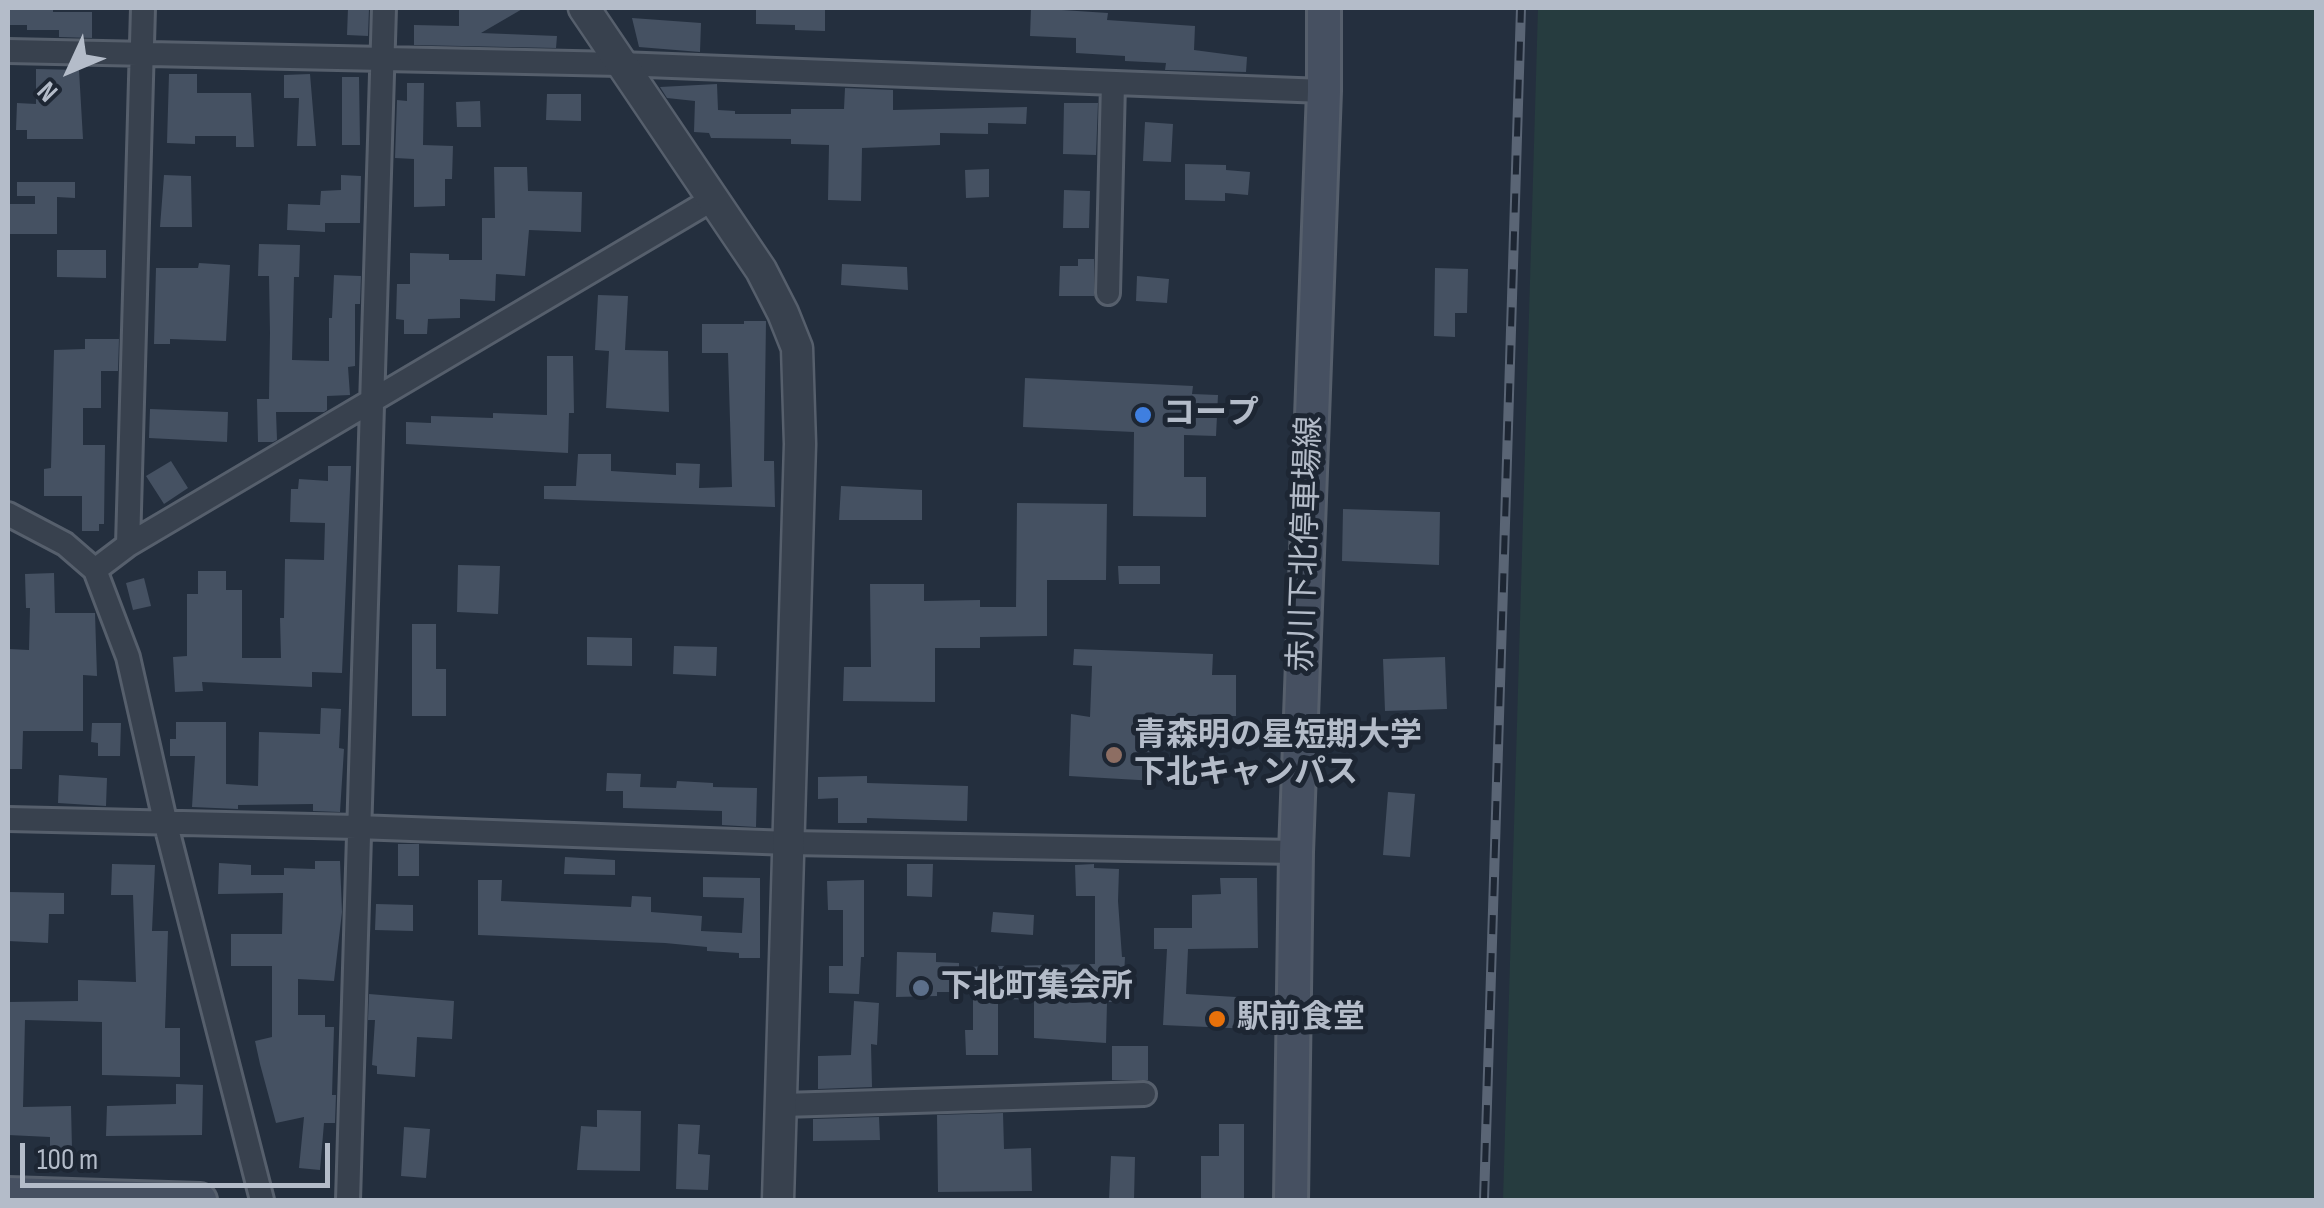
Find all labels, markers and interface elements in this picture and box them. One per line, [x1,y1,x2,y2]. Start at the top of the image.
north arrow [20,20,120,120]
text: N [31,74,65,108]
place label: コープ [1163,396,1259,434]
marker: コープ [1132,404,1154,426]
street label: 赤川下北停車場線 [1283,415,1331,673]
place label: 青森明の星短期大学 下北キャンパス [1134,718,1422,793]
marker: 青森明の星短期大学 下北キャンパス [1103,744,1125,766]
place label: 下北町集会所 [941,969,1133,1007]
marker: 下北町集会所 [910,977,932,999]
place label: 駅前食堂 [1237,1000,1365,1038]
marker: 駅前食堂 [1206,1008,1228,1030]
scale bar [25,1123,335,1185]
text: 100 m [37,1142,98,1178]

